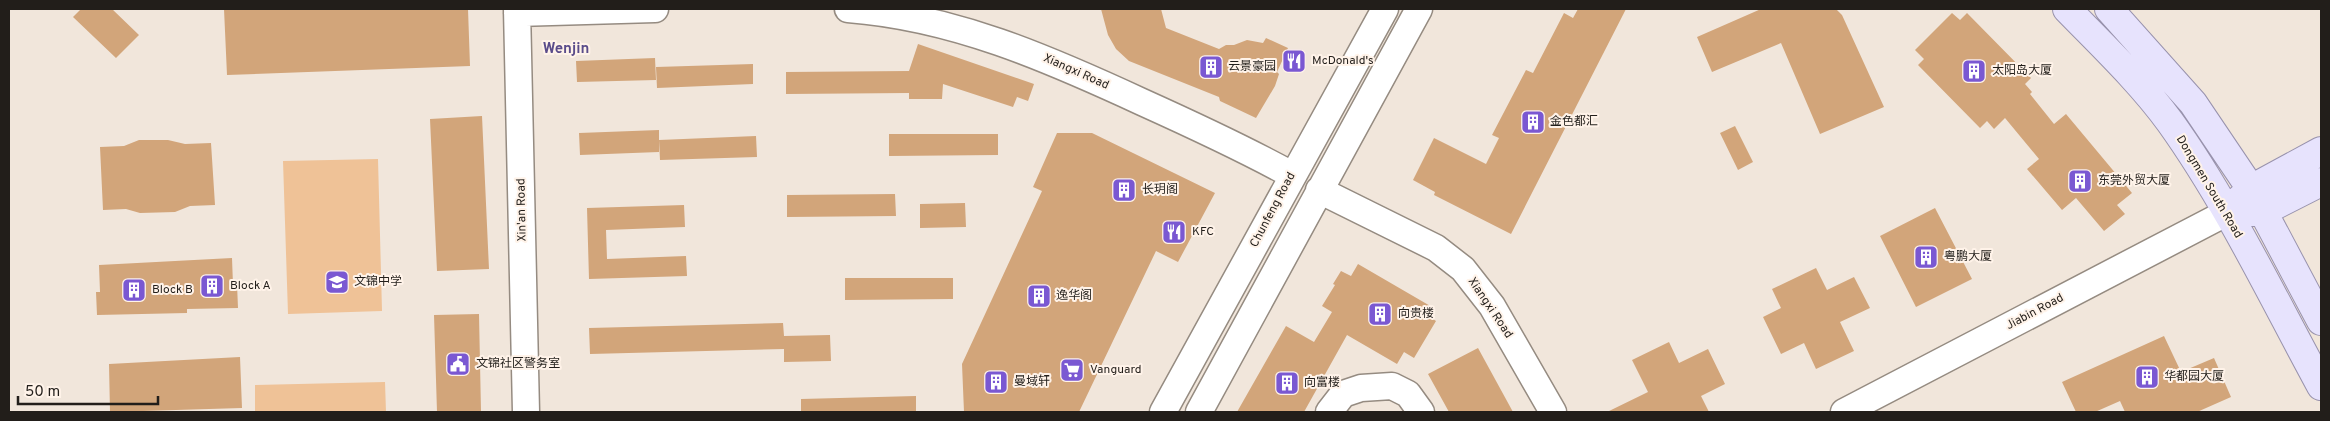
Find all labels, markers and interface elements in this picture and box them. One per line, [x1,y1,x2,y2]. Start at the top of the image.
district label: Wenjin [543,40,589,59]
restaurant icon: McDonald's [1281,48,1307,74]
street label: Xiangxi Road [1041,50,1111,94]
place label: McDonald's [1312,53,1374,69]
building icon: 云景豪园 [1198,54,1224,80]
building icon: 太阳岛大厦 [1961,58,1987,84]
place label: 云景豪园 [1228,59,1276,75]
place label: 太阳岛大厦 [1992,63,2052,79]
building icon: 金色都汇 [1520,109,1546,135]
place label: 金色都汇 [1550,114,1598,130]
street label: Dongmen South Road [2172,133,2246,241]
building icon: 东莞外贸大厦 [2067,168,2093,194]
street label: Chunfeng Road [1247,170,1299,250]
place label: 东莞外贸大厦 [2098,173,2170,189]
building icon: 长玥阁 [1111,177,1137,203]
street label: Xin'an Road [513,178,531,242]
place label: 长玥阁 [1142,182,1178,198]
restaurant icon: KFC [1161,219,1187,245]
place label: KFC [1192,224,1214,240]
building icon: 粤鹏大厦 [1913,244,1939,270]
place label: 粤鹏大厦 [1944,249,1992,265]
school or university icon: 文锦中学 [324,269,350,295]
building icon: Block A [199,273,225,299]
place label: 文锦中学 [354,274,402,290]
street label: Xiangxi Road [1464,274,1516,342]
building icon: Block B [121,277,147,303]
place label: Block A [230,278,271,294]
place label: Block B [152,282,193,298]
building icon: 逸华阁 [1026,283,1052,309]
place label: 逸华阁 [1056,288,1092,304]
street label: Jiabin Road [2003,290,2067,334]
building icon: 向贵楼 [1367,301,1393,327]
place label: 向贵楼 [1398,306,1434,322]
public building icon: 文锦社区警务室 [445,351,471,377]
place label: 文锦社区警务室 [476,356,560,372]
supermarket icon: Vanguard [1059,357,1085,383]
place label: Vanguard [1090,362,1142,378]
building icon: 华都园大厦 [2134,364,2160,390]
building icon: 曼域轩 [983,369,1009,395]
place label: 华都园大厦 [2164,369,2224,385]
building icon: 向富楼 [1274,370,1300,396]
scale bar [18,374,158,406]
place label: 曼域轩 [1014,374,1050,390]
place label: 向富楼 [1304,375,1340,391]
text: 50 m [25,383,60,402]

